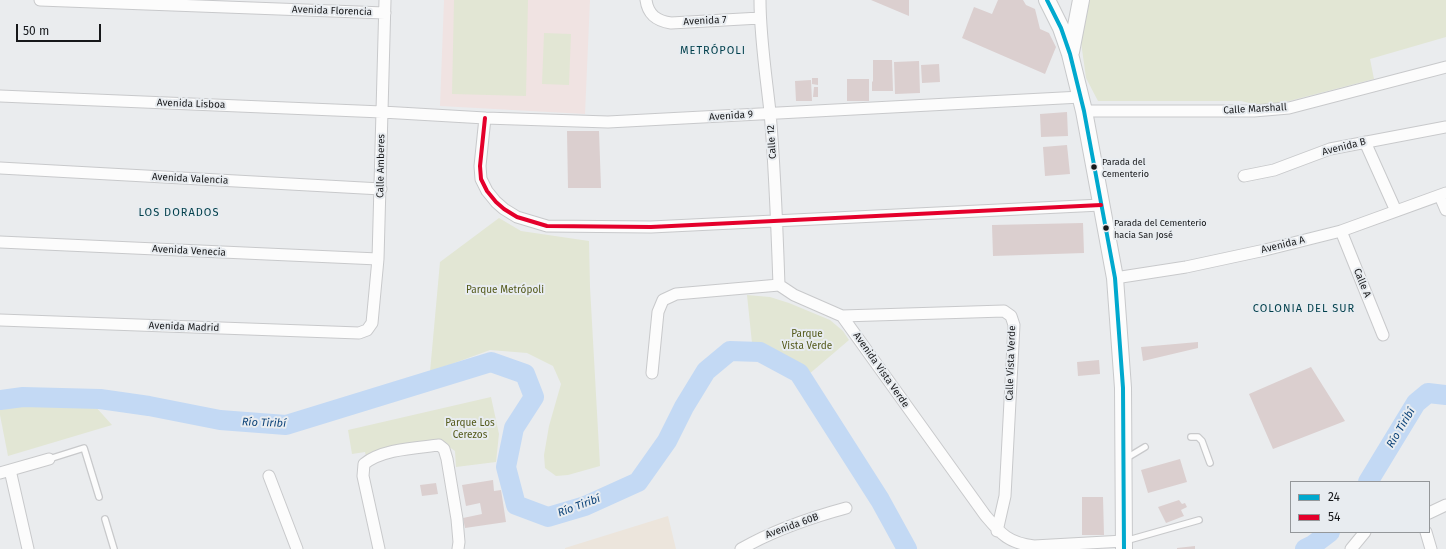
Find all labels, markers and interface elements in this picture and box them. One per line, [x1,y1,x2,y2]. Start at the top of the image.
street label: Avenida Florencia [292,4,372,18]
street label: Avenida 7 [683,14,727,28]
scale bar [18,16,103,42]
text: 50 m [23,24,49,38]
district label: METRÓPOLI [680,44,746,58]
street label: Avenida Lisboa [157,97,225,111]
street label: Calle Marshall [1223,101,1287,117]
street label: Avenida 9 [709,108,753,124]
street label: Calle 12 [765,125,779,159]
street label: Calle Amberes [374,134,388,198]
street label: Avenida B [1321,136,1367,158]
place label: Parada del Cementerio [1102,157,1149,178]
marker: Parada del Cementerio [1089,162,1099,172]
street label: Avenida Valencia [151,171,229,187]
district label: LOS DORADOS [139,206,219,220]
place label: Parada del Cementerio hacia San José [1114,218,1207,239]
marker: Parada del Cementerio hacia San José [1101,223,1111,233]
street label: Avenida A [1260,234,1306,256]
street label: Avenida Venecia [152,243,226,259]
street label: Calle A [1351,267,1373,299]
park label: Parque Metrópoli [466,284,544,296]
district label: COLONIA DEL SUR [1253,302,1355,316]
street label: Avenida Madrid [148,320,220,334]
street label: Calle Vista Verde [1004,325,1018,401]
park label: Parque Vista Verde [782,328,832,352]
street label: Avenida Vista Verde [850,330,912,410]
water label: Río Tiribí [1384,406,1418,450]
water label: Río Tiribí [242,416,286,430]
park label: Parque Los Cerezos [445,417,495,440]
legend [1290,481,1430,533]
text: 24 [1328,490,1340,504]
water label: Río Tiribí [556,492,602,520]
text: 54 [1328,510,1340,524]
street label: Avenida 60B [764,511,820,541]

